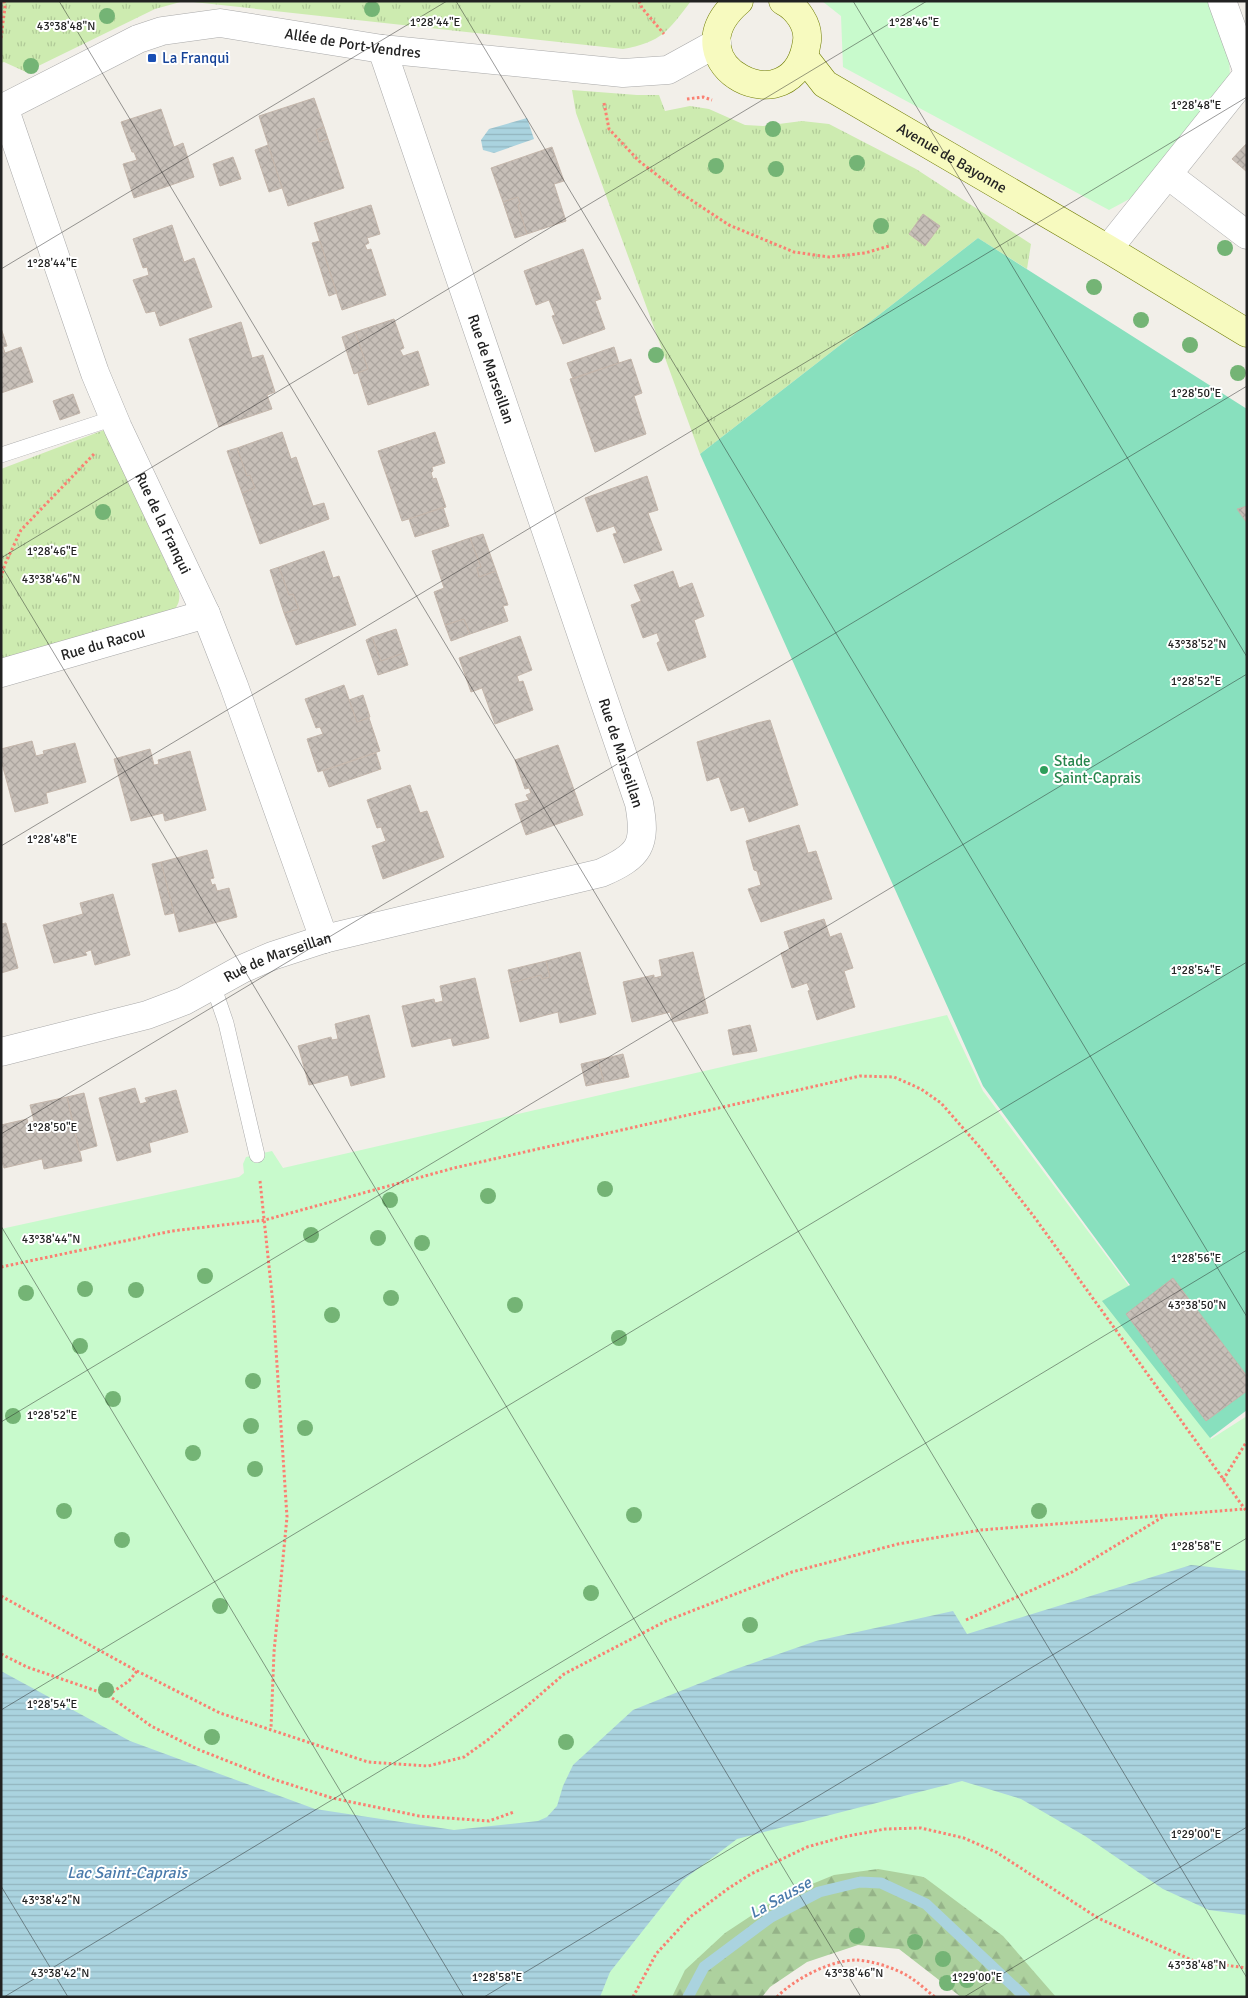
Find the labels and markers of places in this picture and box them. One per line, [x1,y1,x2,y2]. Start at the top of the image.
place label: La Franqui [162,49,229,67]
marker: La Franqui [146,52,158,64]
place label: Stade Saint-Caprais [1054,752,1141,787]
marker: Stade Saint-Caprais [1038,764,1050,776]

